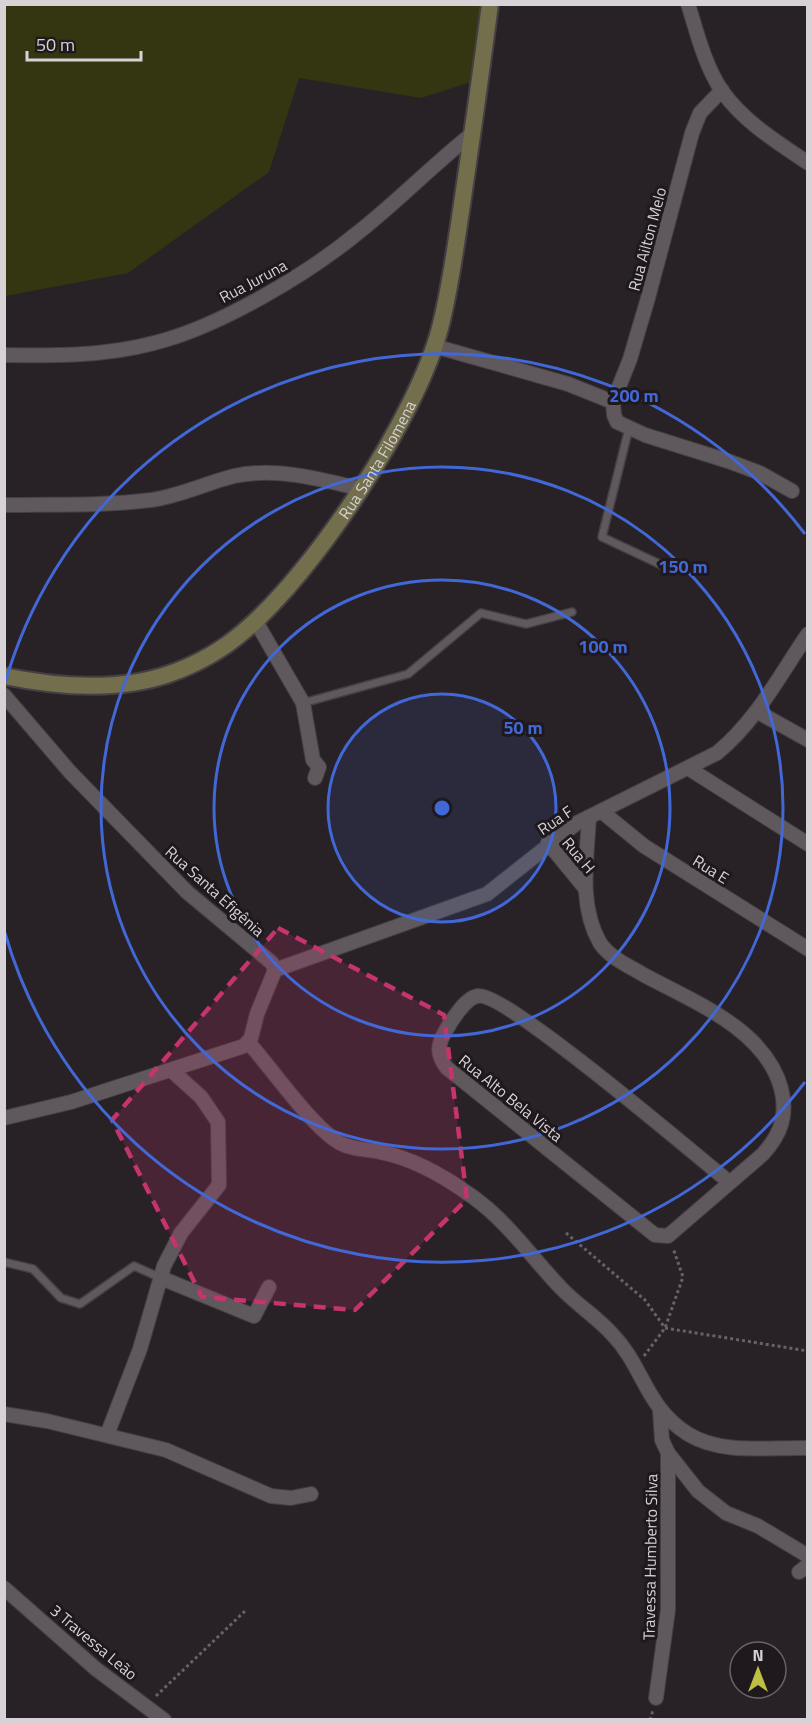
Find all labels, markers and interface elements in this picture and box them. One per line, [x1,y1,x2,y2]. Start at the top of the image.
scale bar [27,24,141,62]
text: 50 m [36,31,75,58]
street label: Rua Ailton Melo [622,185,672,293]
street label: Rua Juruna [215,253,291,309]
text: 200 m [609,382,659,409]
street label: Rua Santa Filomena [332,396,422,524]
text: 150 m [658,553,708,580]
text: 100 m [578,633,628,660]
text: 50 m [503,714,543,741]
centre of rings [432,798,452,818]
street label: Rua F [532,799,578,841]
street label: Rua H [557,832,601,878]
street label: Rua Santa Efigênia [160,840,270,942]
street label: Rua E [688,849,734,890]
street label: Rua Alto Bela Vista [454,1048,568,1148]
street label: Travessa Humberto Silva [637,1474,663,1640]
street label: 3 Travessa Leão [45,1598,143,1686]
north arrow [728,1640,788,1700]
text: N [752,1643,764,1667]

